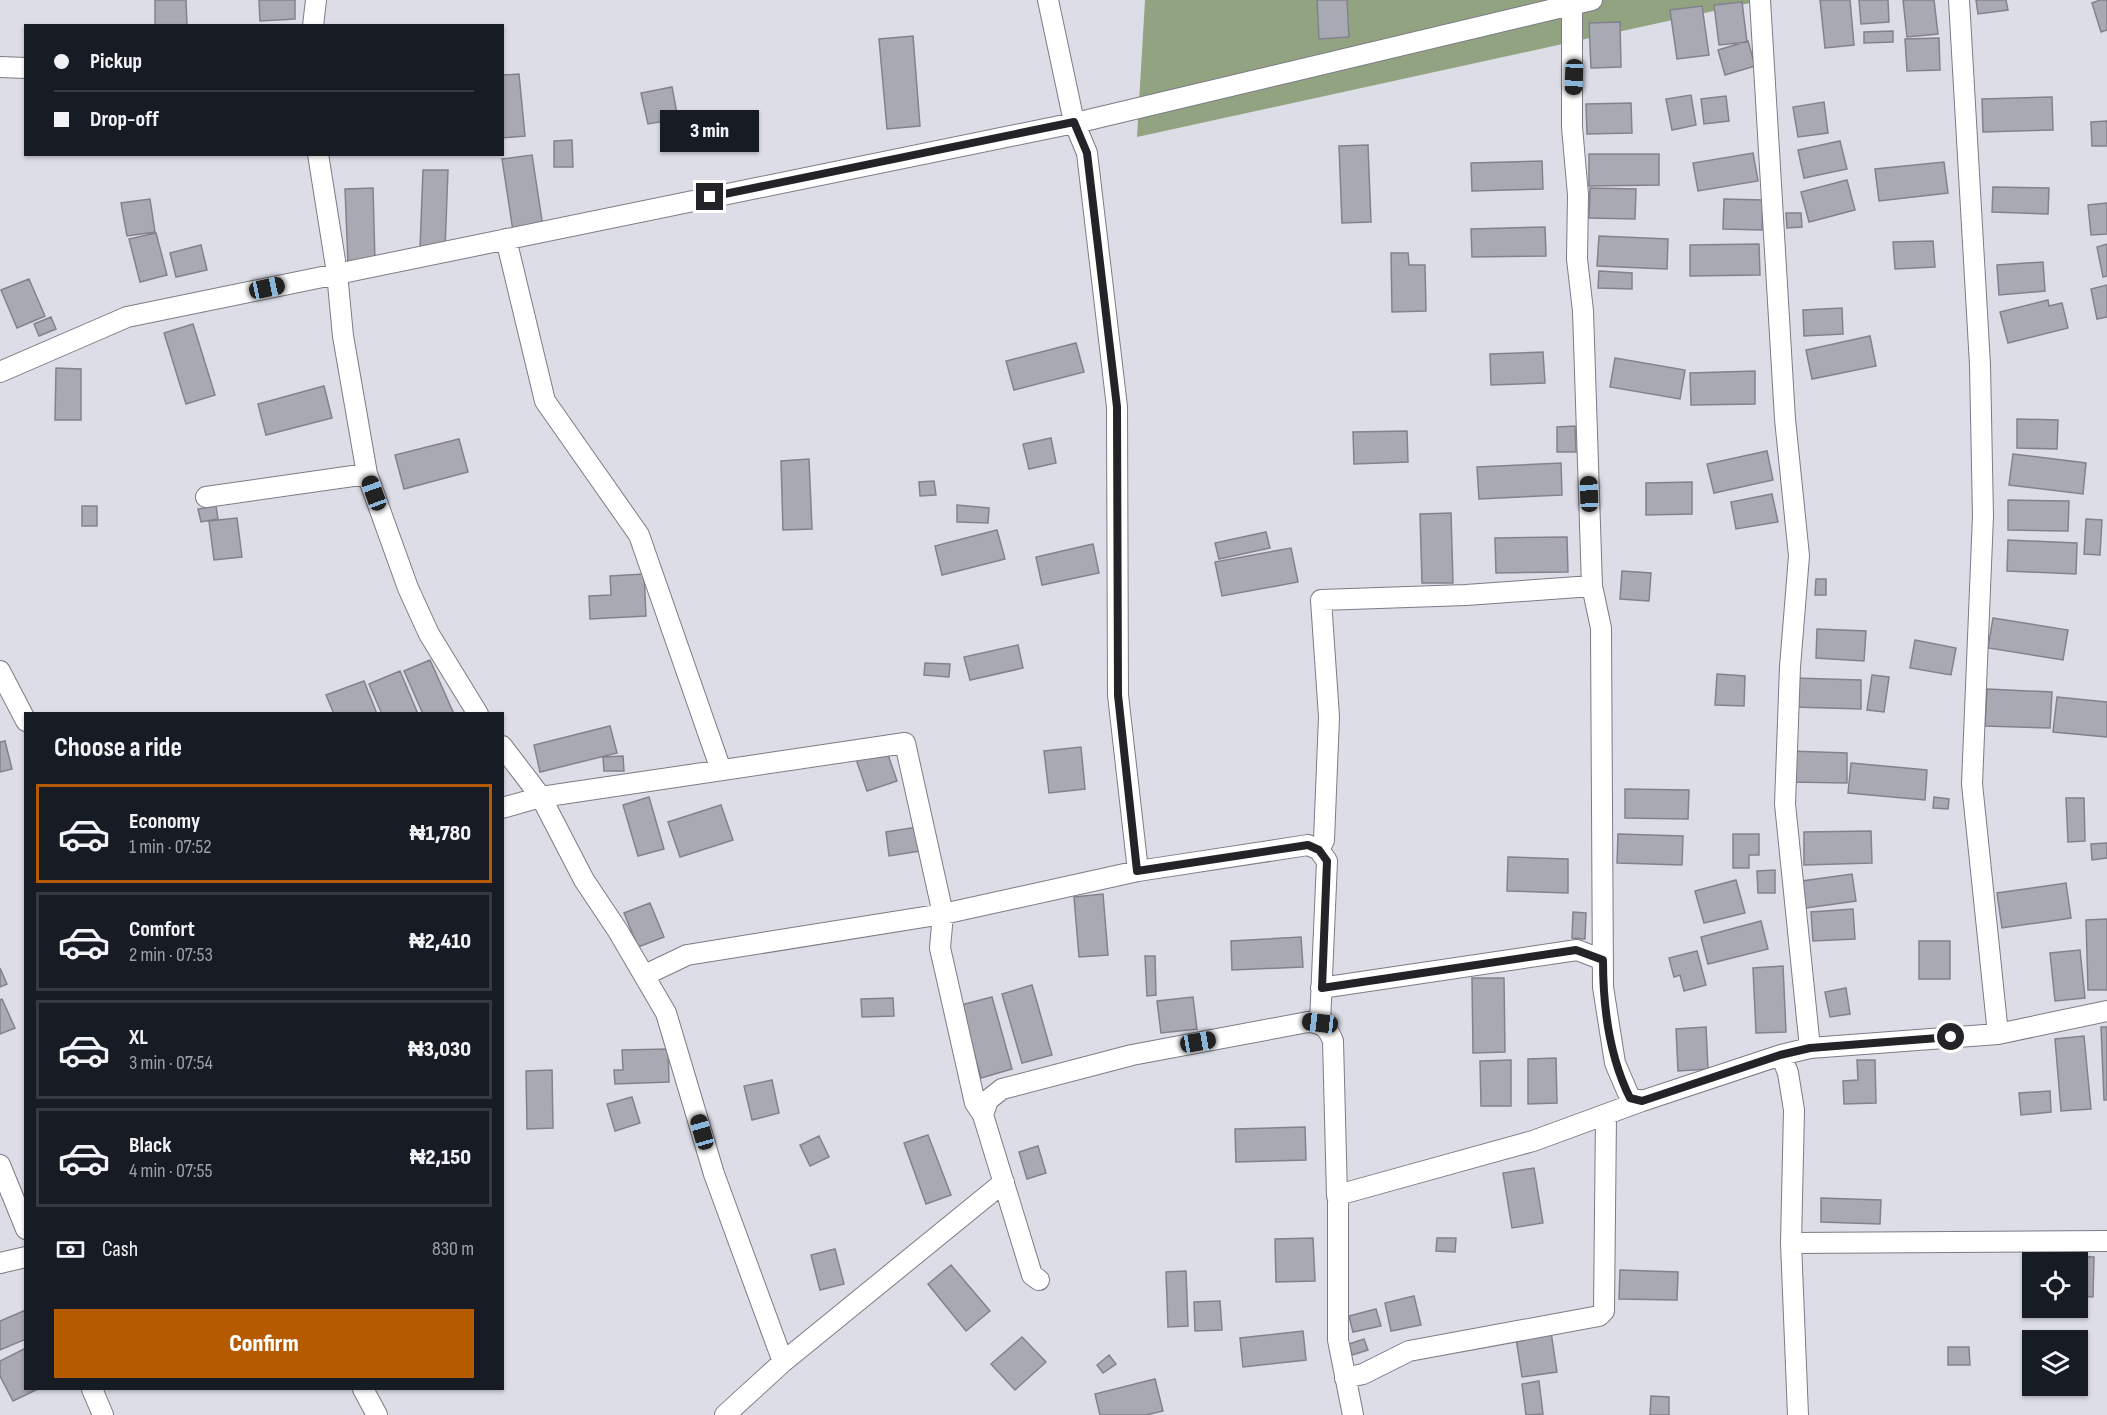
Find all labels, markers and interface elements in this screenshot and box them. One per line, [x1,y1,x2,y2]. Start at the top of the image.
text: Pickup [90,48,142,75]
car [1564,59,1584,95]
text: Drop-off [90,106,159,133]
callout: 3 min [660,110,760,152]
text: 3 min [690,119,729,143]
route end [696,183,723,210]
car [248,275,286,301]
car [359,473,389,513]
car [1579,476,1599,512]
text: Choose a ride [54,732,182,764]
icon: car [57,807,111,861]
text: Economy [129,808,200,835]
text: ₦1,780 [410,820,471,847]
text: 1 min · 07:52 [129,835,211,859]
icon: car [57,915,111,969]
text: Comfort [129,916,195,943]
text: ₦2,410 [409,928,471,955]
text: 2 min · 07:53 [129,943,213,967]
car [1301,1012,1339,1034]
icon: car [57,1023,111,1077]
route start [1937,1023,1964,1050]
text: XL [129,1024,148,1051]
car [1179,1030,1217,1054]
text: ₦3,030 [408,1036,471,1063]
text: 3 min · 07:54 [129,1051,213,1075]
car [688,1112,716,1152]
icon: car [57,1131,111,1185]
text: Black [129,1132,171,1159]
text: ₦2,150 [410,1144,471,1171]
text: 4 min · 07:55 [129,1159,213,1183]
icon: cash [54,1233,87,1266]
text: Cash [102,1236,138,1263]
text: 830 m [432,1237,474,1261]
map controls [2022,1252,2088,1396]
button: locate [2022,1252,2088,1318]
button: Confirm [54,1309,474,1378]
button: layers [2022,1330,2088,1396]

